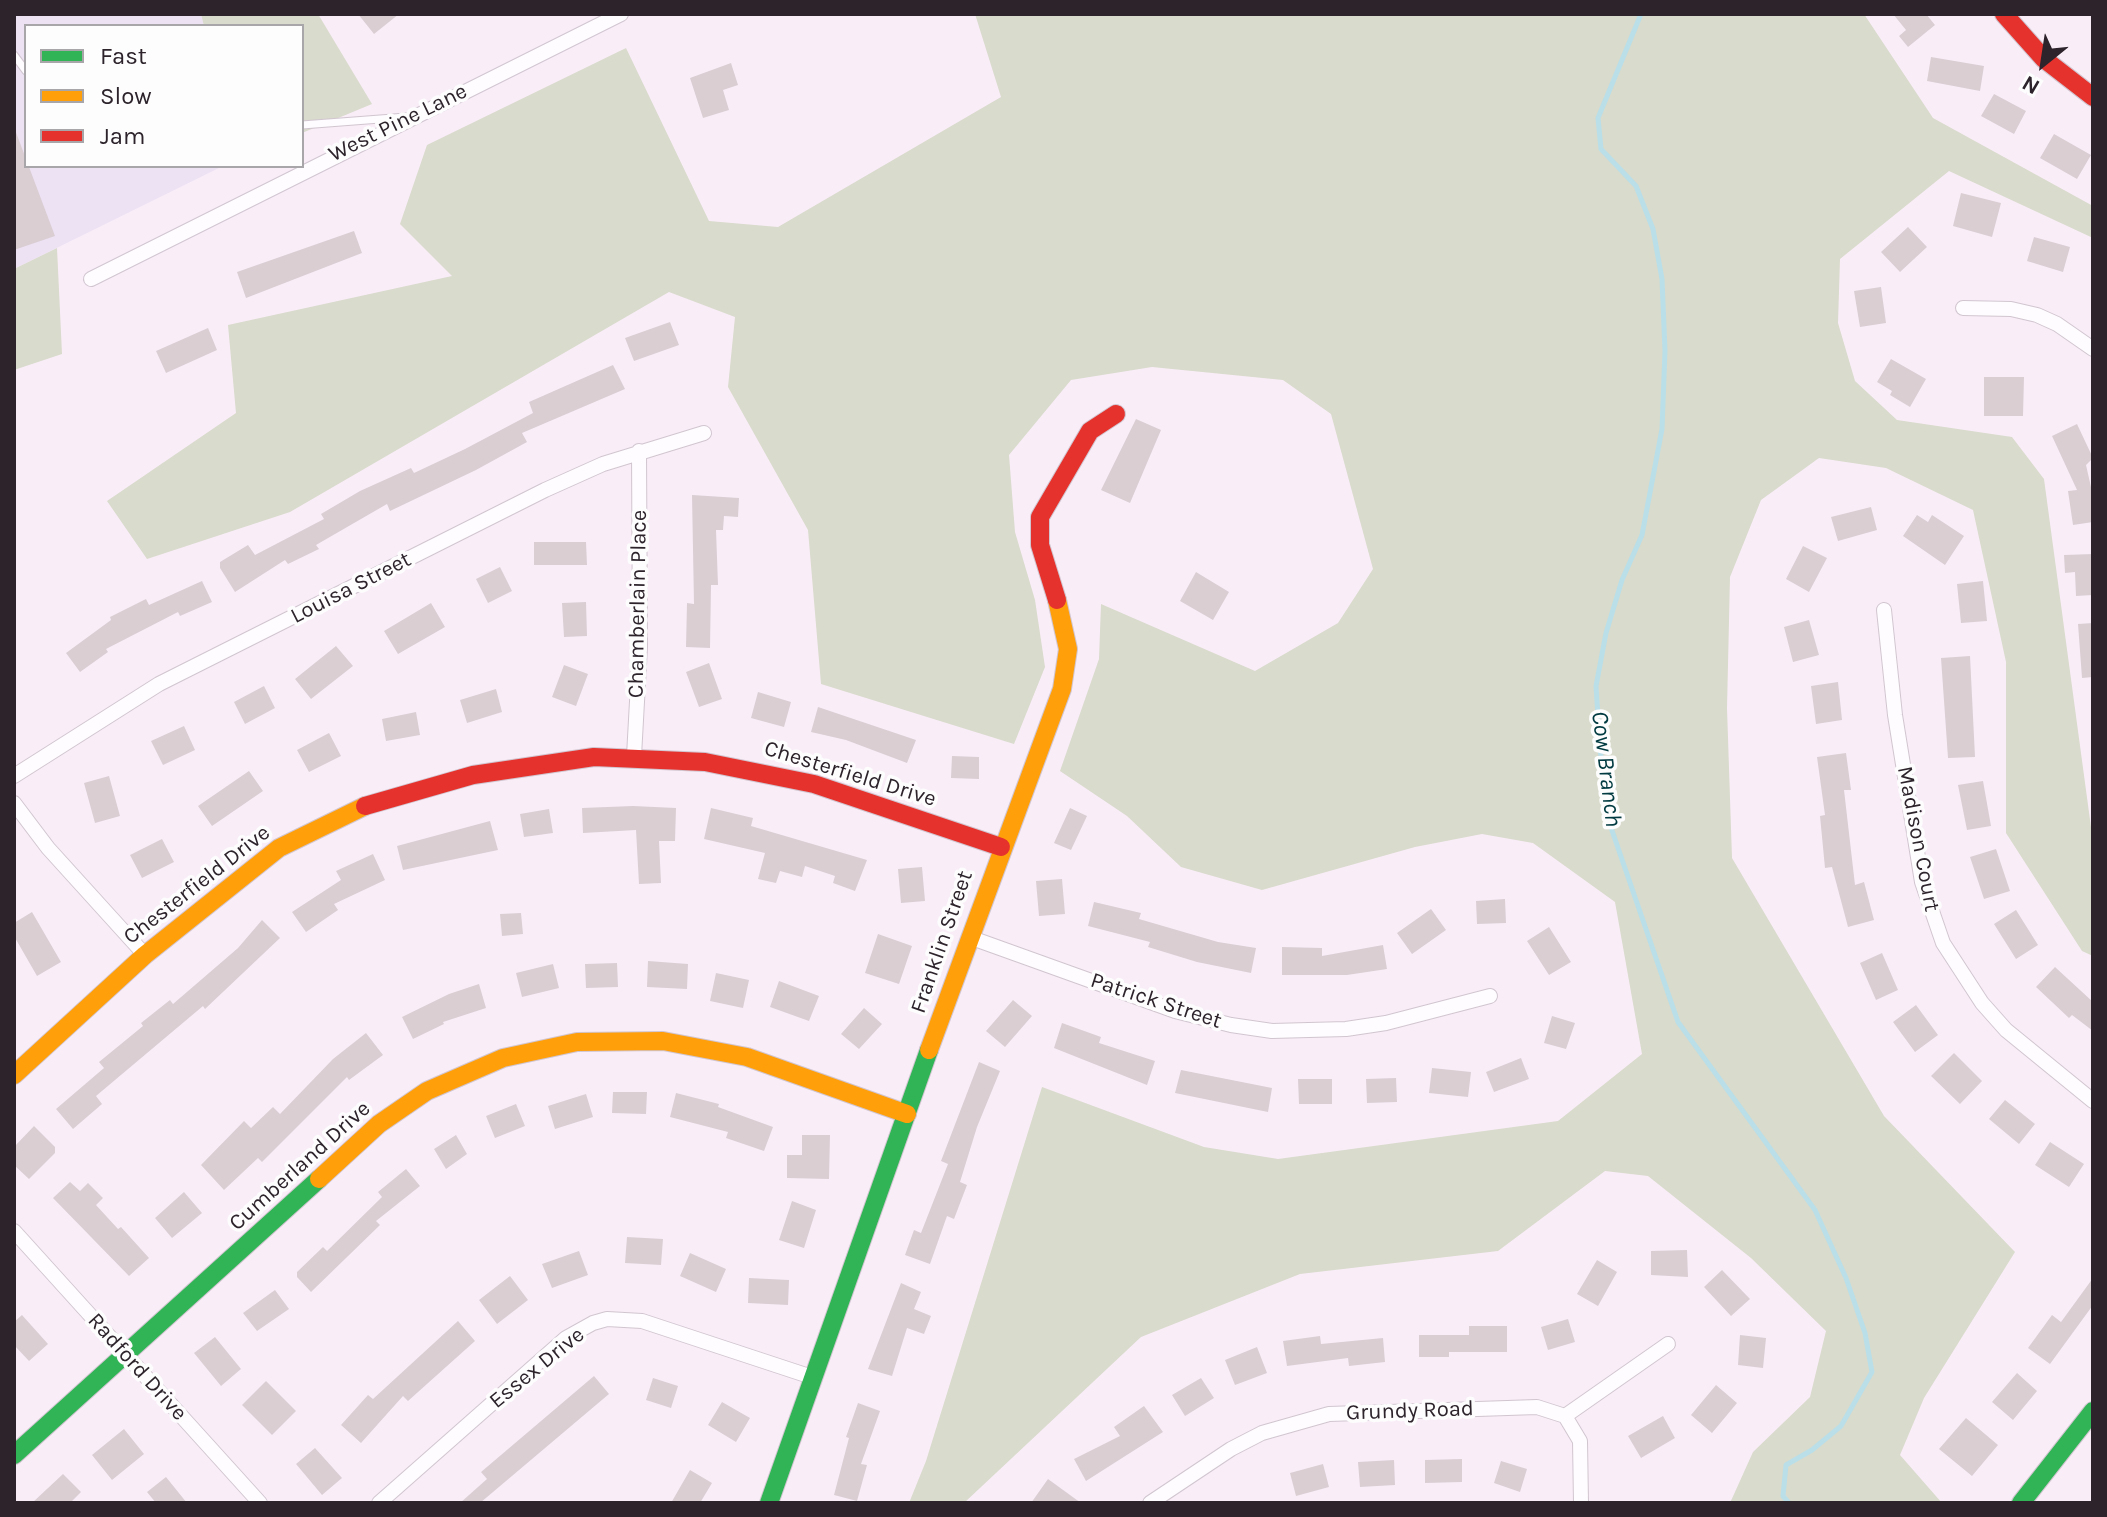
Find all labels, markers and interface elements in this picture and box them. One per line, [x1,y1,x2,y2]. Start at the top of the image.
legend [24,24,304,168]
north arrow [2003,24,2083,104]
text: Fast [100,42,147,70]
text: N [2018,70,2044,100]
street label: West Pine Lane [324,78,472,168]
text: Slow [100,82,152,110]
text: Jam [100,122,145,150]
street label: Chamberlain Place [623,510,653,698]
street label: Louisa Street [286,546,416,630]
water label: Cow Branch [1585,709,1627,829]
street label: Chesterfield Drive [761,735,939,813]
street label: Madison Court [1891,764,1945,914]
street label: Chesterfield Drive [119,820,275,950]
street label: Franklin Street [905,867,979,1017]
street label: Patrick Street [1087,967,1225,1035]
street label: Cumberland Drive [224,1096,376,1236]
street label: Radford Drive [82,1308,192,1426]
street label: Essex Drive [484,1322,590,1414]
street label: Grundy Road [1346,1396,1474,1426]

